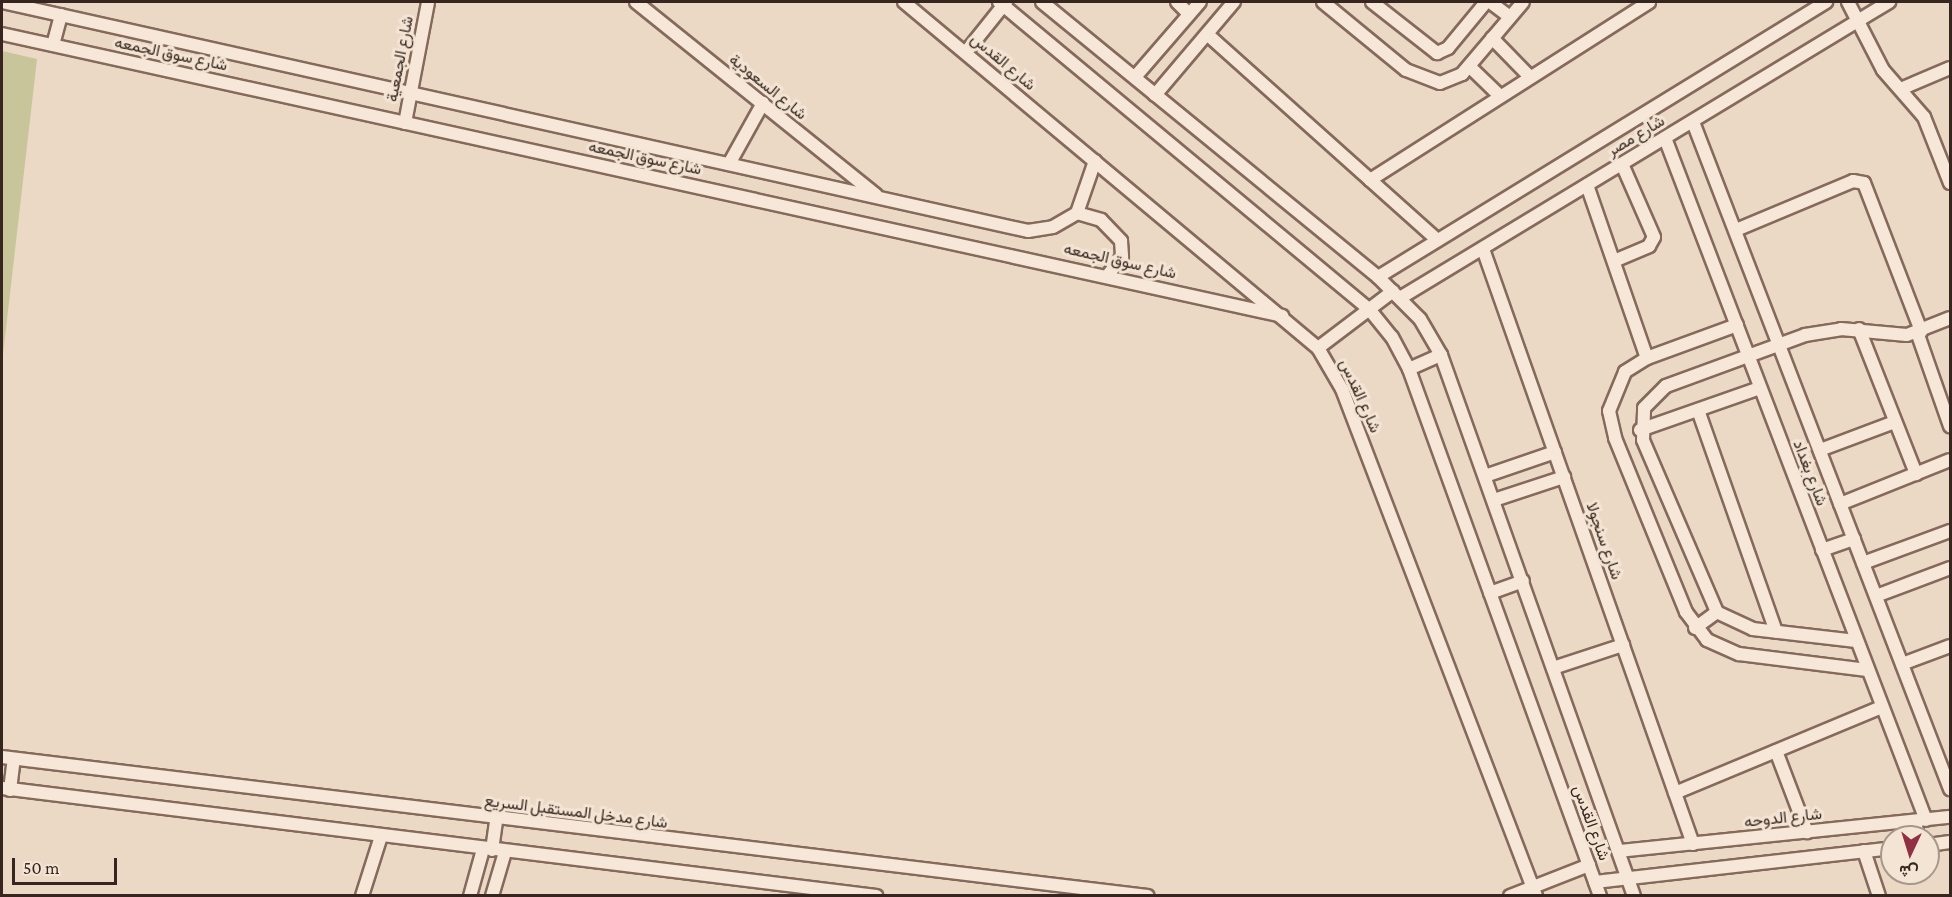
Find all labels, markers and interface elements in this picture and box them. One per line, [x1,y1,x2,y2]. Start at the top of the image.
street label: شارع الجمعية [382,15,418,103]
street label: شارع القدس [967,29,1039,95]
street label: شارع سوق الجمعه [113,33,229,75]
street label: شارع السعودية [725,50,811,124]
street label: شارع مصر [1604,111,1668,161]
street label: شارع سوق الجمعه [587,137,703,179]
street label: شارع سوق الجمعه [1062,239,1178,283]
street label: شارع القدس [1335,356,1385,436]
street label: شارع بغداد [1789,437,1831,509]
street label: شارع سنجولا [1582,500,1626,582]
street label: شارع القدس [1568,783,1614,863]
street label: شارع مدخل المستقبل السريع [483,791,669,833]
street label: شارع الدوحه [1743,804,1823,832]
north arrow [1880,825,1940,885]
scale bar [15,846,120,884]
text: 50 m [23,858,60,878]
text: ش [1899,862,1919,881]

